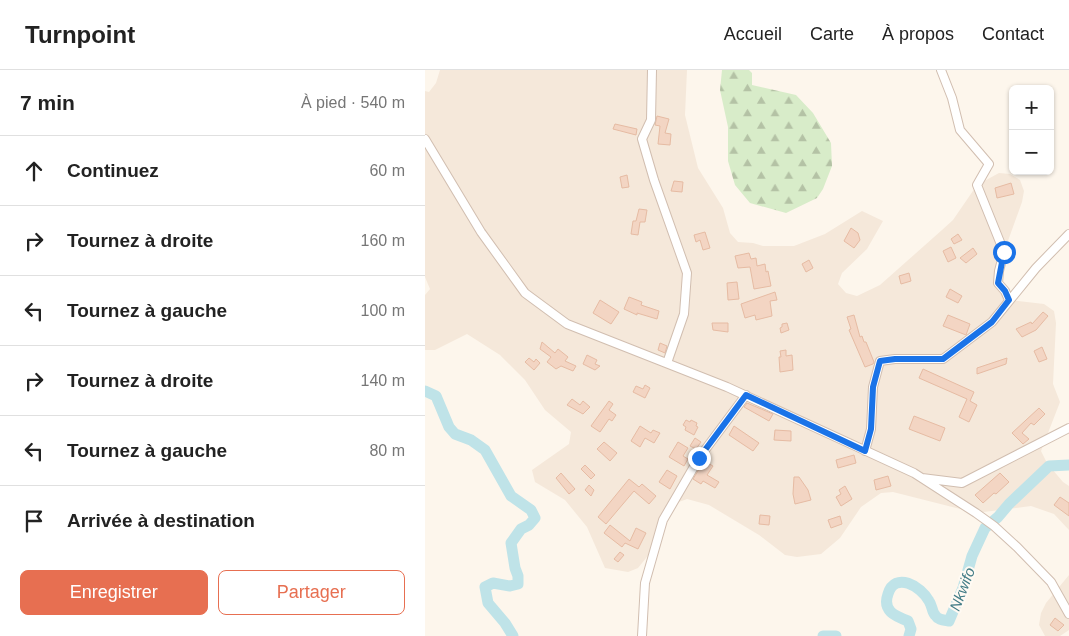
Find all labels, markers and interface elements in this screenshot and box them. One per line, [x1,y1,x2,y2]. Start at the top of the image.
text: Turnpoint [25,21,135,48]
text: Accueil [724,24,782,44]
text: Carte [810,24,854,44]
text: À propos [882,24,954,44]
text: Contact [982,24,1044,44]
map controls [1009,85,1054,175]
button: + [1009,85,1054,130]
text: 7 min [20,91,75,114]
text: À pied · 540 m [301,94,405,111]
button: − [1009,130,1054,175]
icon: ahead [20,157,48,185]
text: Continuez [67,160,159,181]
text: 60 m [369,162,405,179]
icon: right [20,227,48,255]
text: Tournez à droite [67,230,213,251]
text: 160 m [361,232,405,249]
route start [993,241,1016,264]
icon: left [20,297,48,325]
text: Tournez à gauche [67,300,227,321]
text: 100 m [361,302,405,319]
icon: right [20,367,48,395]
text: Tournez à droite [67,370,213,391]
text: 140 m [361,372,405,389]
icon: left [20,437,48,465]
text: Tournez à gauche [67,440,227,461]
text: 80 m [369,442,405,459]
route end [688,447,711,470]
icon: arrive [20,507,48,535]
text: Arrivée à destination [67,510,255,531]
water label: Nkwifo [946,565,978,613]
button: Enregistrer [20,570,208,615]
button: Partager [218,570,405,615]

